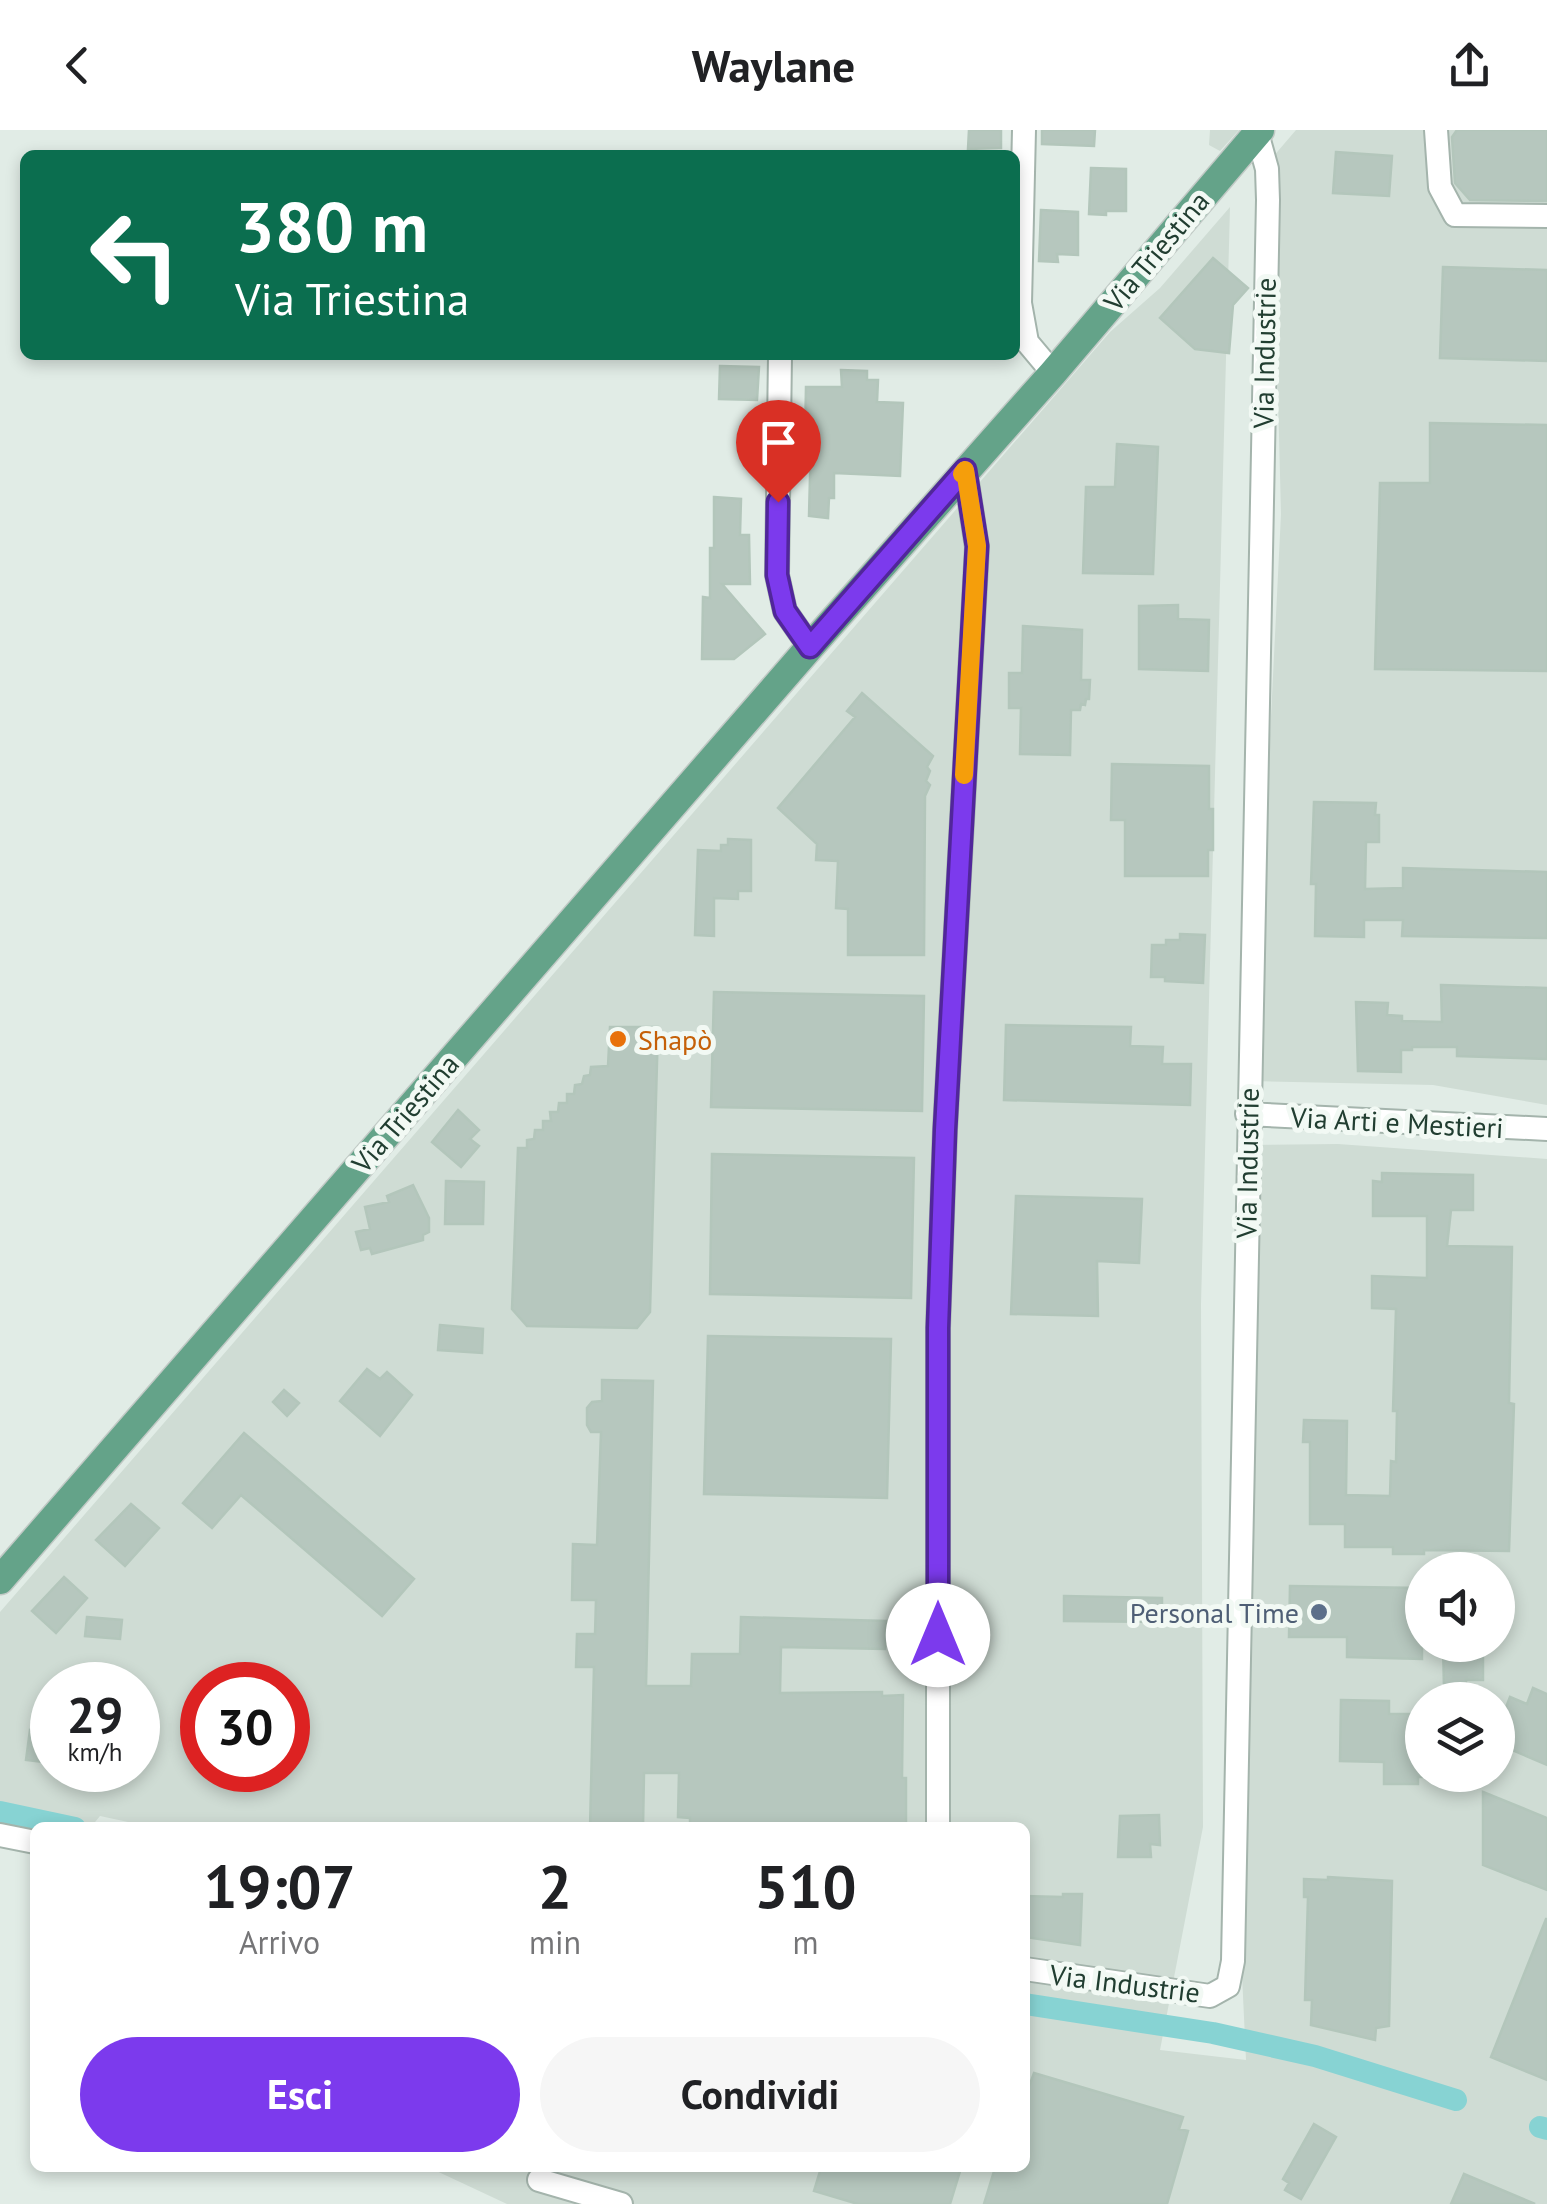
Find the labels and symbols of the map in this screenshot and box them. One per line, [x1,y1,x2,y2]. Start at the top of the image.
street label: Via Triestina [1094,183,1217,319]
street label: Via Industrie [1244,277,1284,430]
pin [736,400,821,503]
place label: Shapò [638,1021,712,1058]
marker: Shapò [607,1028,629,1050]
street label: Via Triestina [343,1046,467,1181]
street label: Via Industrie [1227,1087,1267,1240]
street label: Via Arti e Mestieri [1289,1098,1504,1146]
position arrow [886,1583,990,1687]
place label: Personal Time [1130,1594,1299,1631]
marker: Personal Time [1308,1601,1330,1623]
speed limit sign: 30 [180,1662,310,1792]
street label: Via Industrie [1047,1955,1202,2011]

